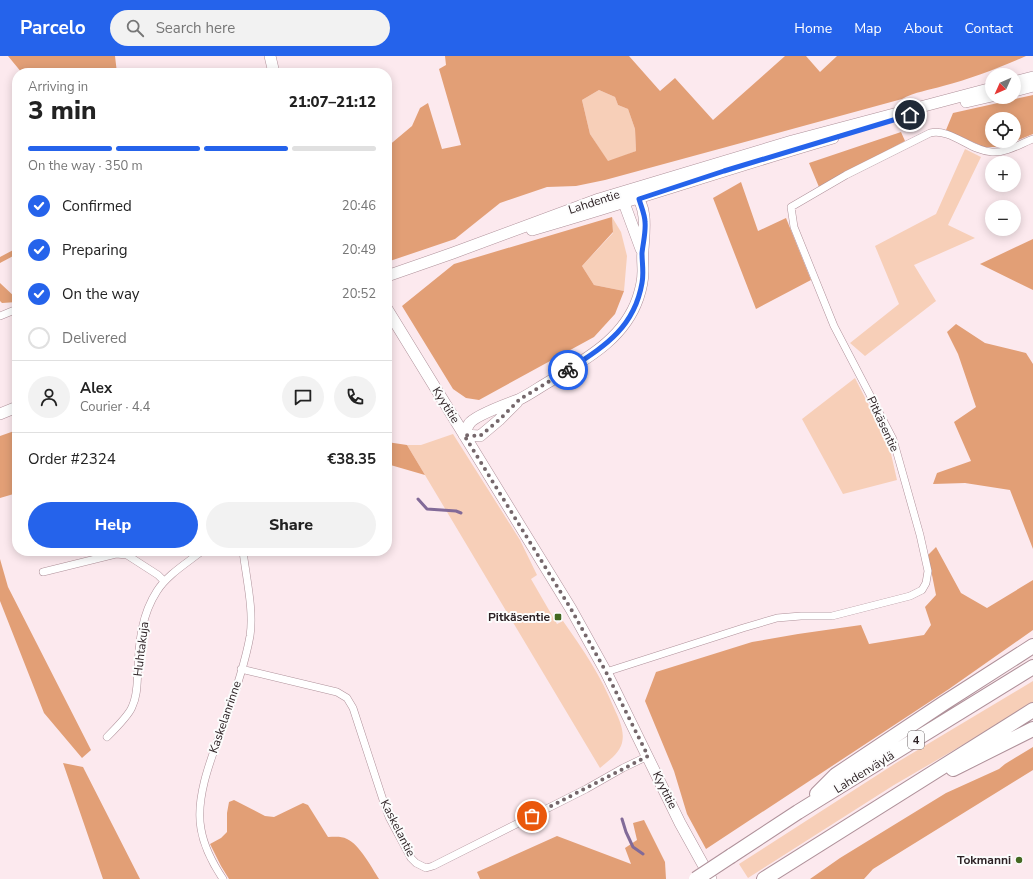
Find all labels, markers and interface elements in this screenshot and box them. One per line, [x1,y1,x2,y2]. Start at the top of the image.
search box [110,10,390,46]
text: Parcelo [20,15,86,41]
icon: search [124,17,146,39]
text: Search here [156,18,235,38]
text: Home [794,19,832,38]
text: Map [854,19,882,38]
text: About [904,19,943,38]
text: Contact [965,19,1013,38]
north arrow [985,68,1021,104]
map controls [985,68,1021,236]
text: Arriving in [28,78,88,96]
text: 21:07–21:12 [289,92,376,112]
text: 3 min [28,93,96,128]
pin [893,98,927,132]
icon: home [899,104,921,126]
button: locate [985,112,1021,148]
button: + [985,156,1021,192]
text: On the way · 350 m [28,157,143,175]
street label: Lahdentie [566,186,622,218]
icon: check [28,195,50,217]
text: Confirmed [62,196,132,216]
text: 20:46 [342,197,376,215]
button: − [985,200,1021,236]
icon: check [28,239,50,261]
text: Preparing [62,240,127,260]
text: 20:49 [342,241,376,259]
icon: check [28,283,50,305]
text: On the way [62,284,140,304]
text: 20:52 [342,285,376,303]
text: Delivered [62,328,127,348]
courier [548,350,588,390]
icon: bike [557,359,579,381]
button: person [28,376,70,418]
button: chat [282,376,324,418]
button: phone [334,376,376,418]
text: Alex [80,378,112,398]
street label: Kyytitie [429,384,463,426]
street label: Pitkäsentie [863,394,903,454]
text: Courier · 4.4 [80,398,150,416]
text: Order #2324 [28,449,116,469]
text: €38.35 [327,449,376,469]
button: Help [28,502,198,548]
button: Share [206,502,376,548]
place label: Pitkäsentie [488,609,550,625]
marker: Pitkäsentie [553,612,563,622]
street label: Huhtakuja [130,621,152,677]
street label: Kaskelanrinne [205,679,245,755]
road number: 4 [908,731,924,749]
street label: Lahdenväylä [831,747,897,797]
street label: Kyytitie [649,768,681,812]
street label: Kaskelantie [377,797,419,859]
pin [515,799,549,833]
icon: bag [521,805,543,827]
place label: Tokmanni [957,852,1011,868]
marker: Tokmanni [1014,855,1024,865]

